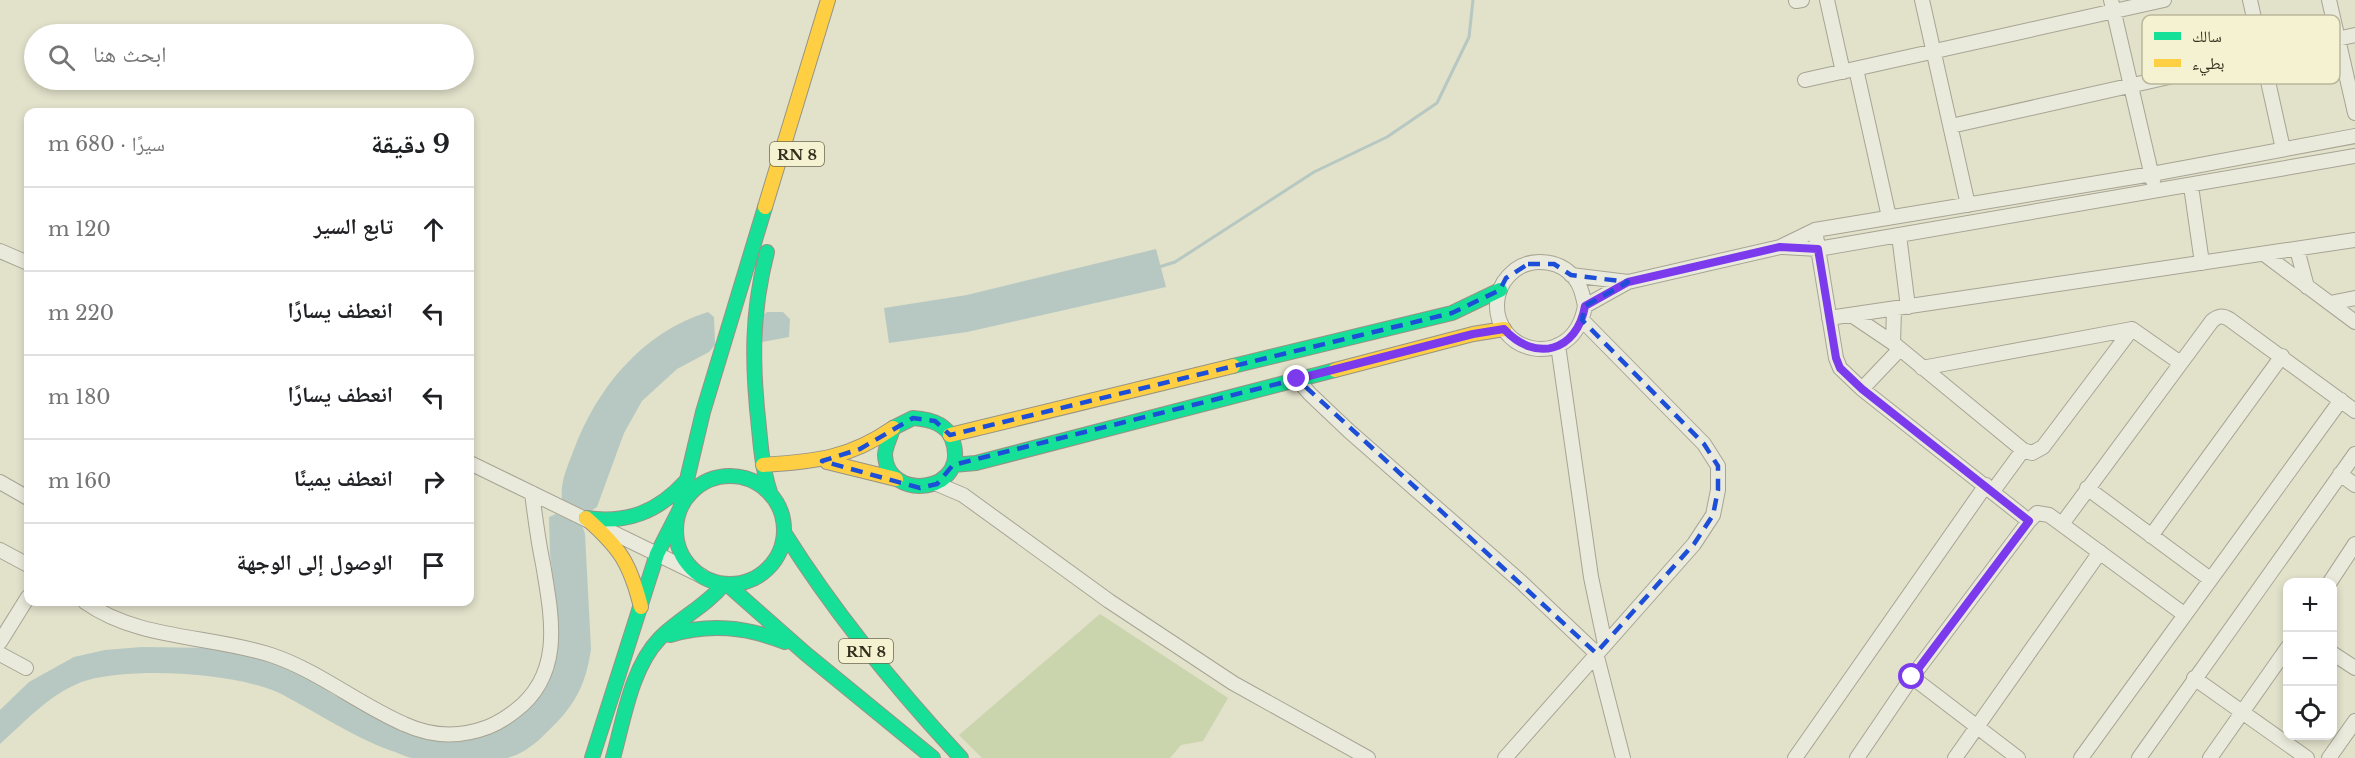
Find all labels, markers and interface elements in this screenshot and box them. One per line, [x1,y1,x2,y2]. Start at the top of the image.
legend [2142,15,2340,84]
search box [24,24,474,90]
text: سالك [2192,26,2222,46]
icon: search [45,41,78,74]
text: ابحث هنا [93,41,166,68]
text: بطيء [2192,53,2224,76]
text: 9 دقيقة [371,128,450,160]
text: سيرًا · 680 m [48,132,165,156]
road number: RN 8 [770,142,824,166]
text: تابع السير [314,213,393,240]
icon: ahead [417,213,450,246]
text: 120 m [48,217,111,241]
text: انعطف يسارًا [287,297,393,324]
icon: left [417,297,450,330]
text: 220 m [48,301,114,325]
route end [1283,365,1309,391]
text: انعطف يسارًا [287,381,393,408]
icon: left [417,381,450,414]
text: 180 m [48,385,111,409]
text: انعطف يمينًا [294,465,393,492]
icon: right [417,465,450,498]
text: 160 m [48,469,111,493]
text: الوصول إلى الوجهة [237,549,393,576]
icon: arrive [417,549,450,582]
map controls [2283,578,2337,740]
button: + [2283,578,2337,632]
button: − [2283,632,2337,686]
road number: RN 8 [839,639,893,663]
route start [1898,663,1924,689]
button: locate [2283,686,2337,740]

